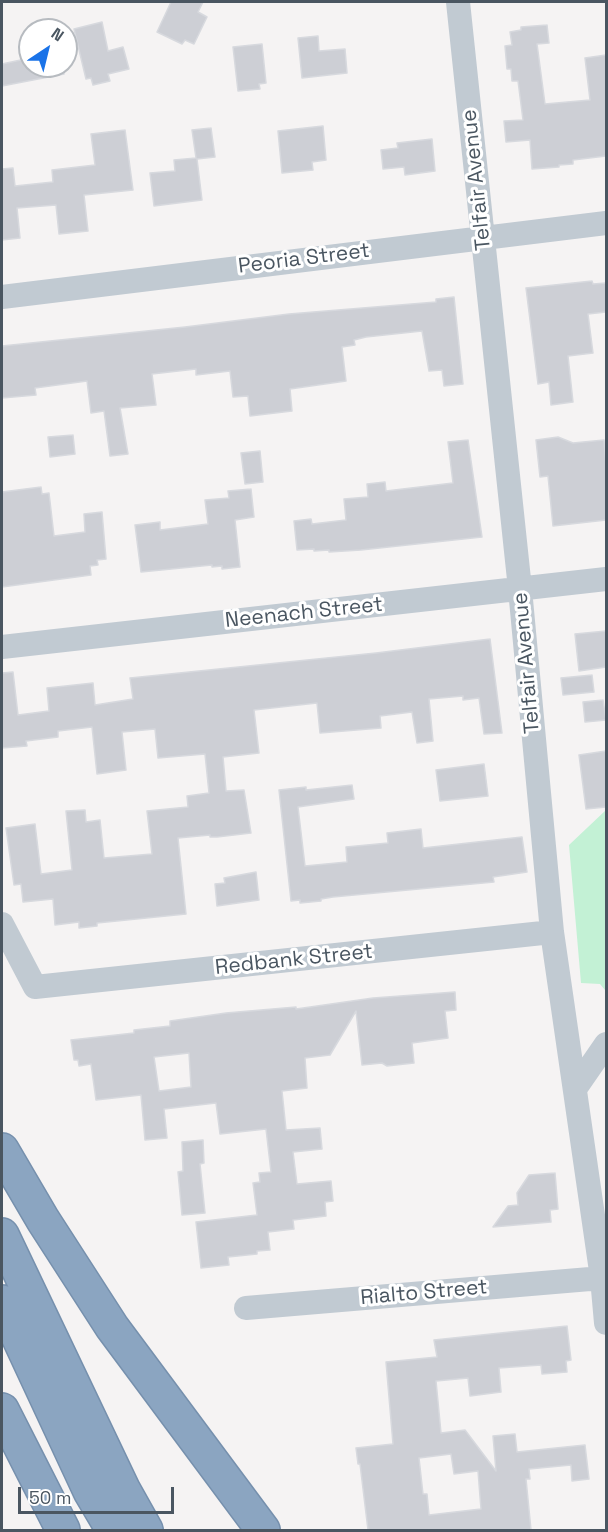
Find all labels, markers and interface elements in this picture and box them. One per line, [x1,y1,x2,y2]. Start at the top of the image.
north arrow [18,18,78,78]
text: N [47,23,68,46]
street label: Telfair Avenue [457,108,497,252]
street label: Peoria Street [237,238,371,280]
street label: Telfair Avenue [508,591,546,735]
street label: Neenach Street [224,592,384,634]
street label: Redbank Street [214,939,374,981]
street label: Rialto Street [359,1275,489,1311]
scale bar [21,1475,177,1513]
text: 50 m [29,1486,71,1509]

